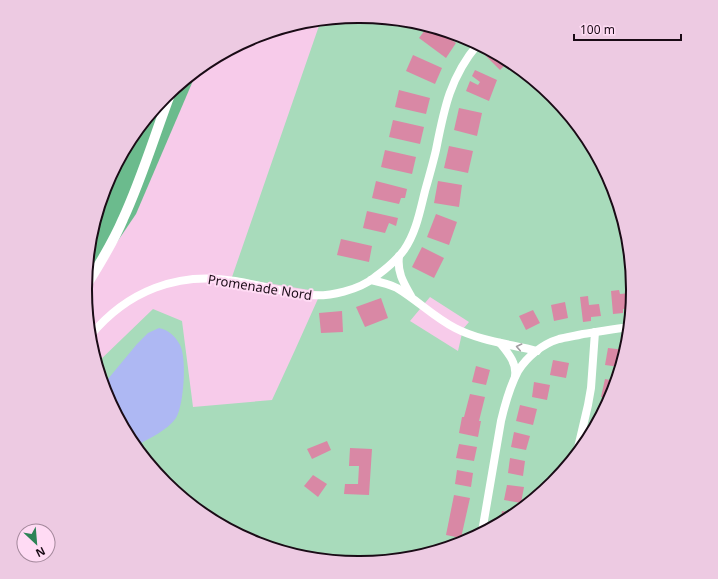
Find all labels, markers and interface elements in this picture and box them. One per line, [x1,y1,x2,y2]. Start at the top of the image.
scale bar [574,16,681,42]
text: 100 m [580,21,615,38]
street label: Promenade Nord [207,270,313,304]
one-way arrow [516,343,522,351]
north arrow [16,523,56,563]
text: N [33,544,48,561]

